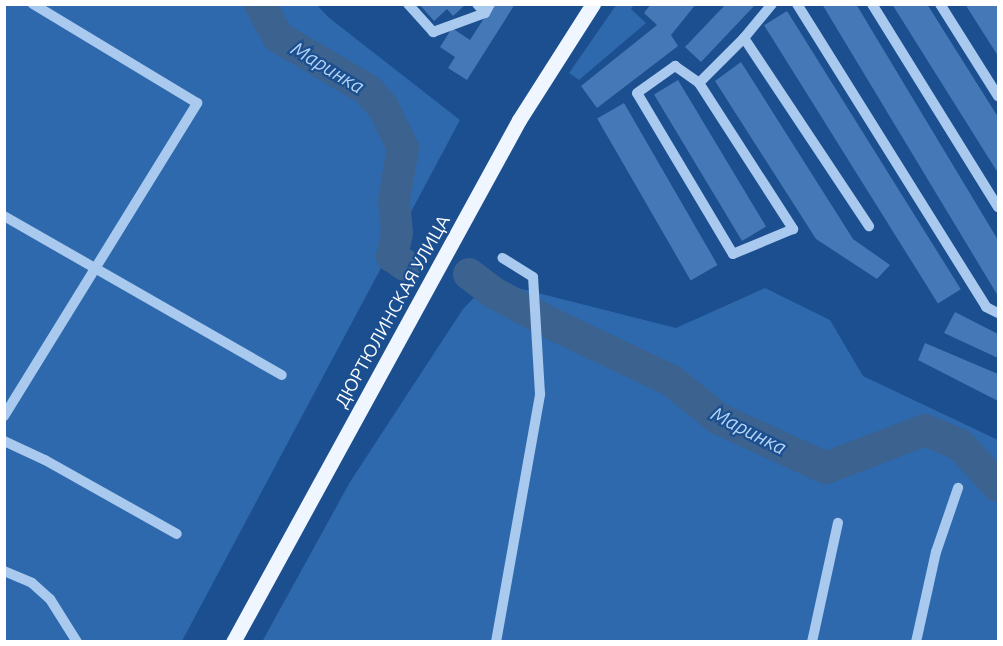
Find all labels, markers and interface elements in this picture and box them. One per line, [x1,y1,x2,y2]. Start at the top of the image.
water label: Маринка [287,36,369,98]
street label: ДЮРТЮЛИНСКАЯ УЛИЦА [330,211,454,411]
water label: Маринка [707,401,791,459]

